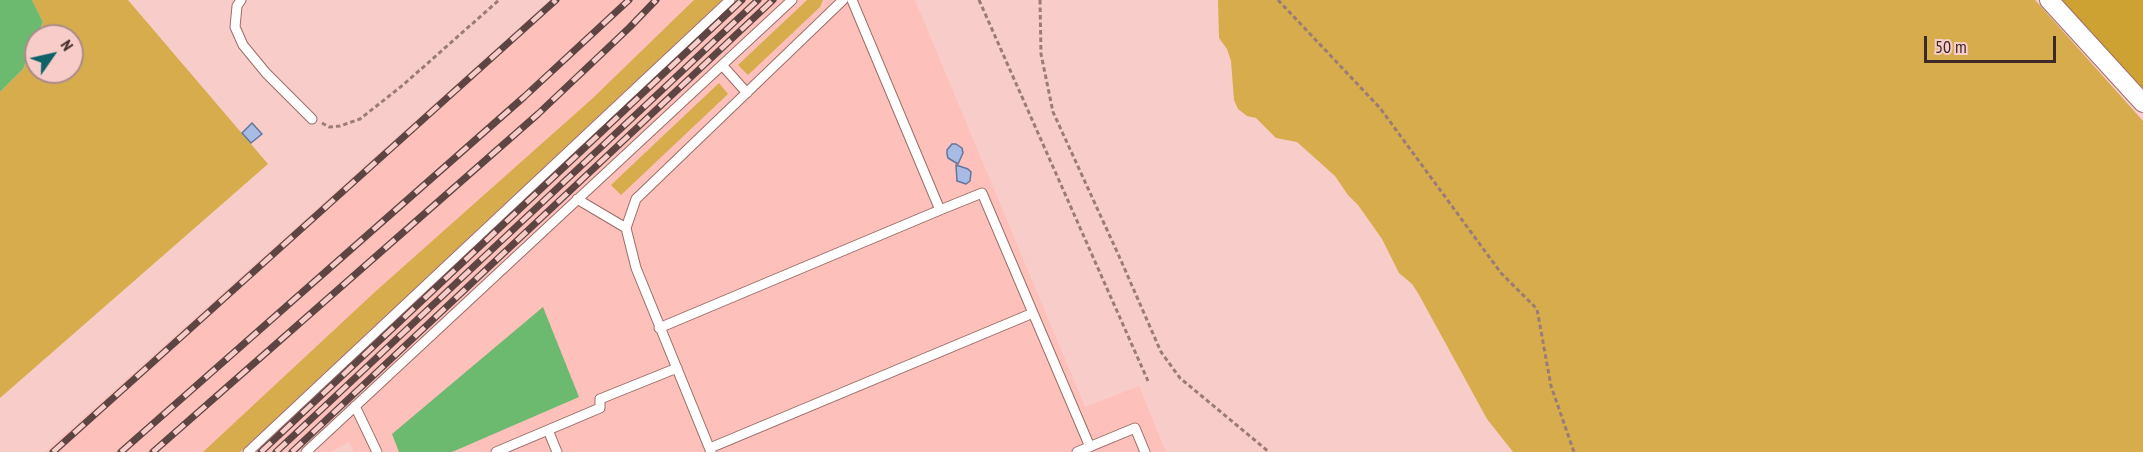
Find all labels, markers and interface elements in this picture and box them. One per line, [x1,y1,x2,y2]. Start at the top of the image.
north arrow [24,24,84,84]
scale bar [1927,24,2059,62]
text: 50 m [1935,35,1967,58]
text: N [57,36,78,54]

